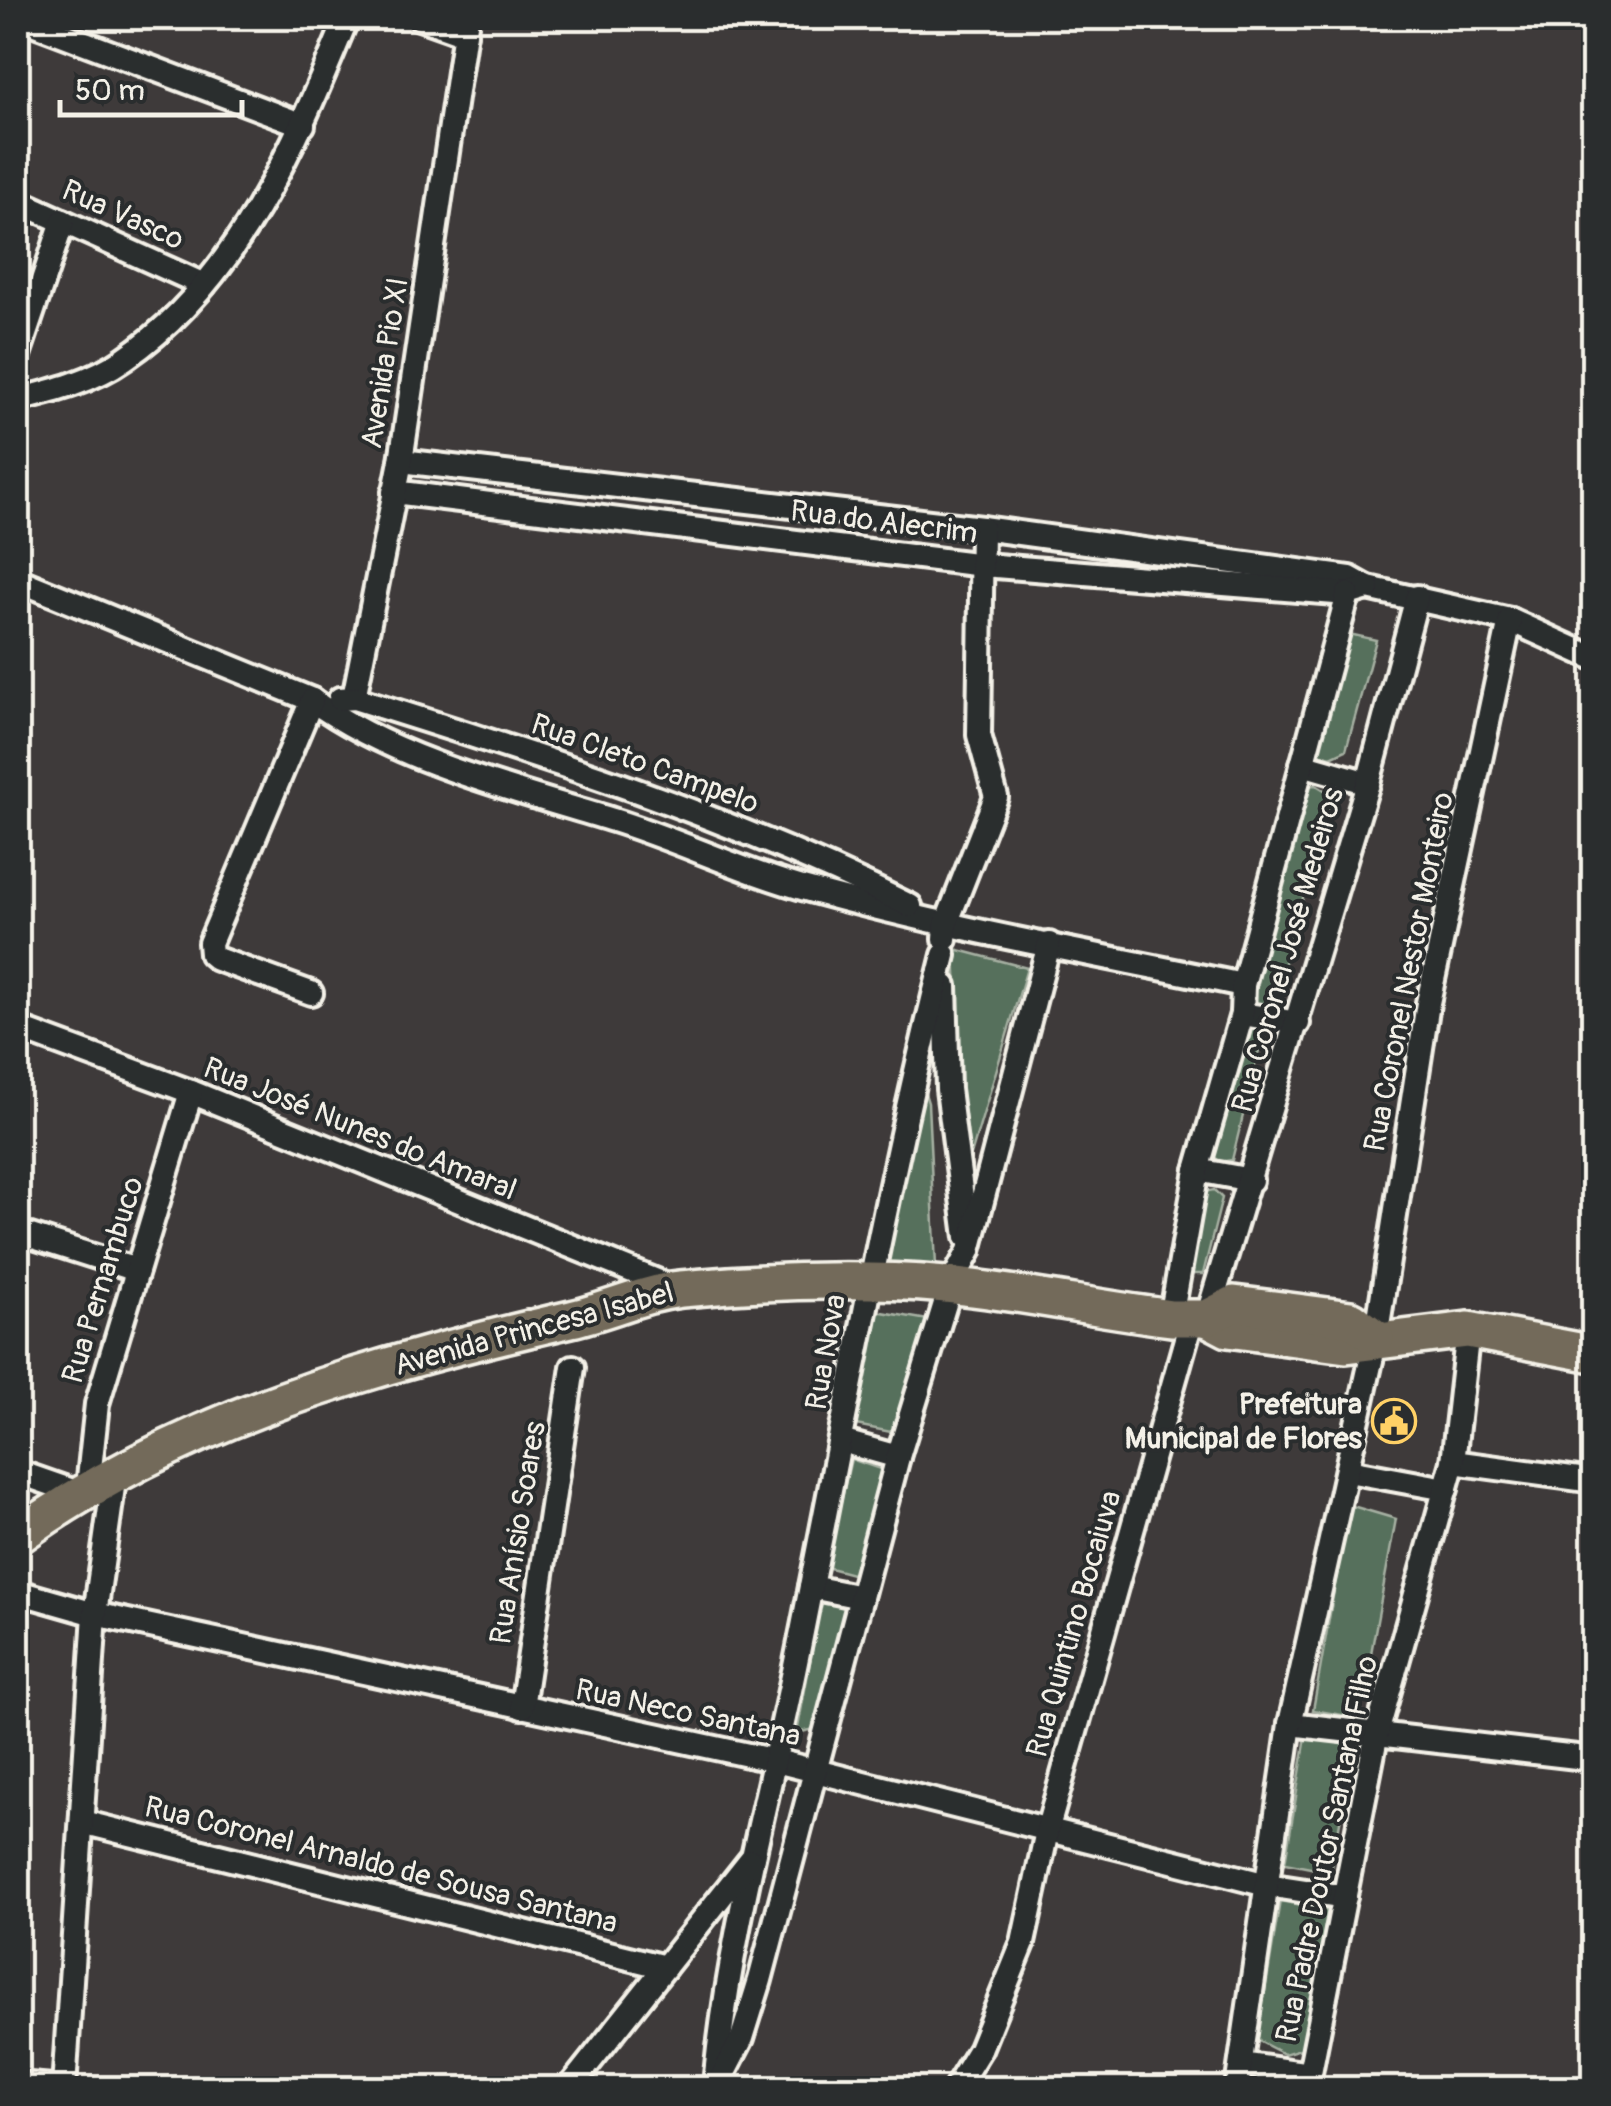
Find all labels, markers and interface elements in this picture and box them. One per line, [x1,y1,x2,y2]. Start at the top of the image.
scale bar [60,55,242,117]
text: 50 m [75,72,145,109]
street label: Rua Vasco [56,172,190,258]
street label: Avenida Pio XI [353,275,417,451]
street label: Rua do Alecrim [788,492,980,552]
street label: Rua Cleto Campelo [526,706,764,822]
street label: Rua Coronel José Medeiros [1224,783,1352,1117]
street label: Rua Coronel Nestor Monteiro [1356,789,1462,1155]
street label: Rua José Nunes do Amaral [198,1049,522,1209]
street label: Rua Pernambuco [54,1172,152,1388]
street label: Avenida Princesa Isabel [390,1274,678,1384]
street label: Rua Nova [798,1291,854,1413]
place label: Prefeitura Municipal de Flores [1125,1386,1363,1457]
public building icon: Prefeitura Municipal de Flores [1371,1398,1417,1444]
street label: Rua Anísio Soares [482,1419,554,1647]
street label: Rua Quintino Bocaiuva [1018,1486,1130,1762]
street label: Rua Padre Doutor Santana Filho [1268,1652,1386,2046]
street label: Rua Neco Santana [572,1671,804,1755]
street label: Rua Coronel Arnaldo de Sousa Santana [141,1788,621,1942]

